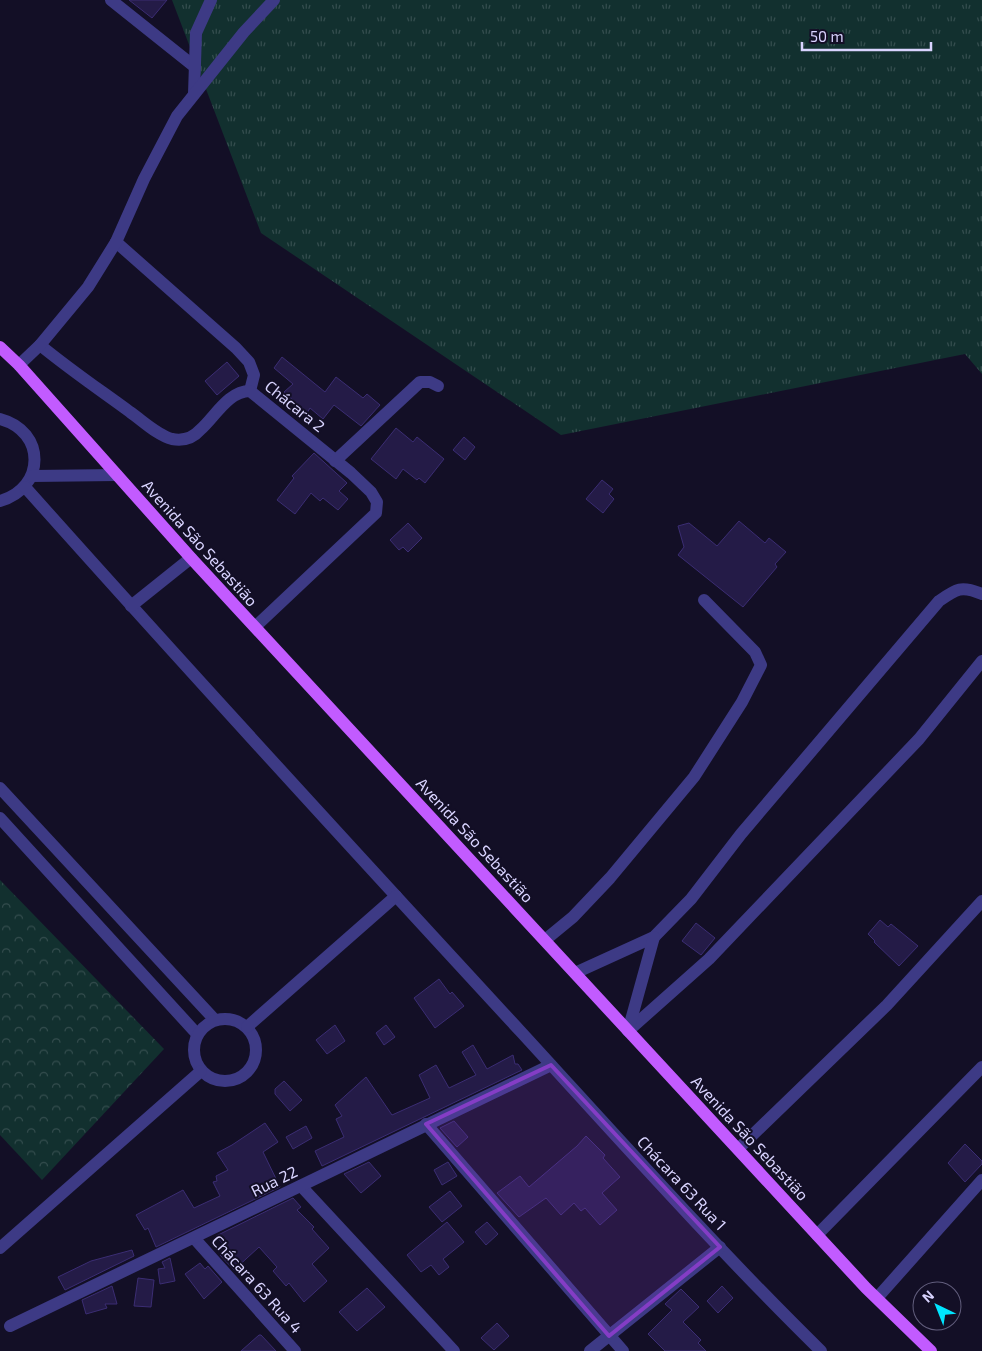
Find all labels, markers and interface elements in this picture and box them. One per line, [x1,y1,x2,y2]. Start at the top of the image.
scale bar [802,20,931,52]
text: 50 m [810,27,844,45]
street label: Chácara 2 [262,376,329,436]
street label: Avenida São Sebastião [139,476,262,610]
street label: Avenida São Sebastião [413,773,538,906]
street label: Avenida São Sebastião [688,1071,813,1204]
street label: Chácara 63 Rua 1 [634,1132,731,1234]
street label: Rua 22 [247,1161,300,1200]
street label: Chácara 63 Rua 4 [208,1231,306,1337]
north arrow [912,1281,962,1331]
text: N [918,1286,937,1306]

